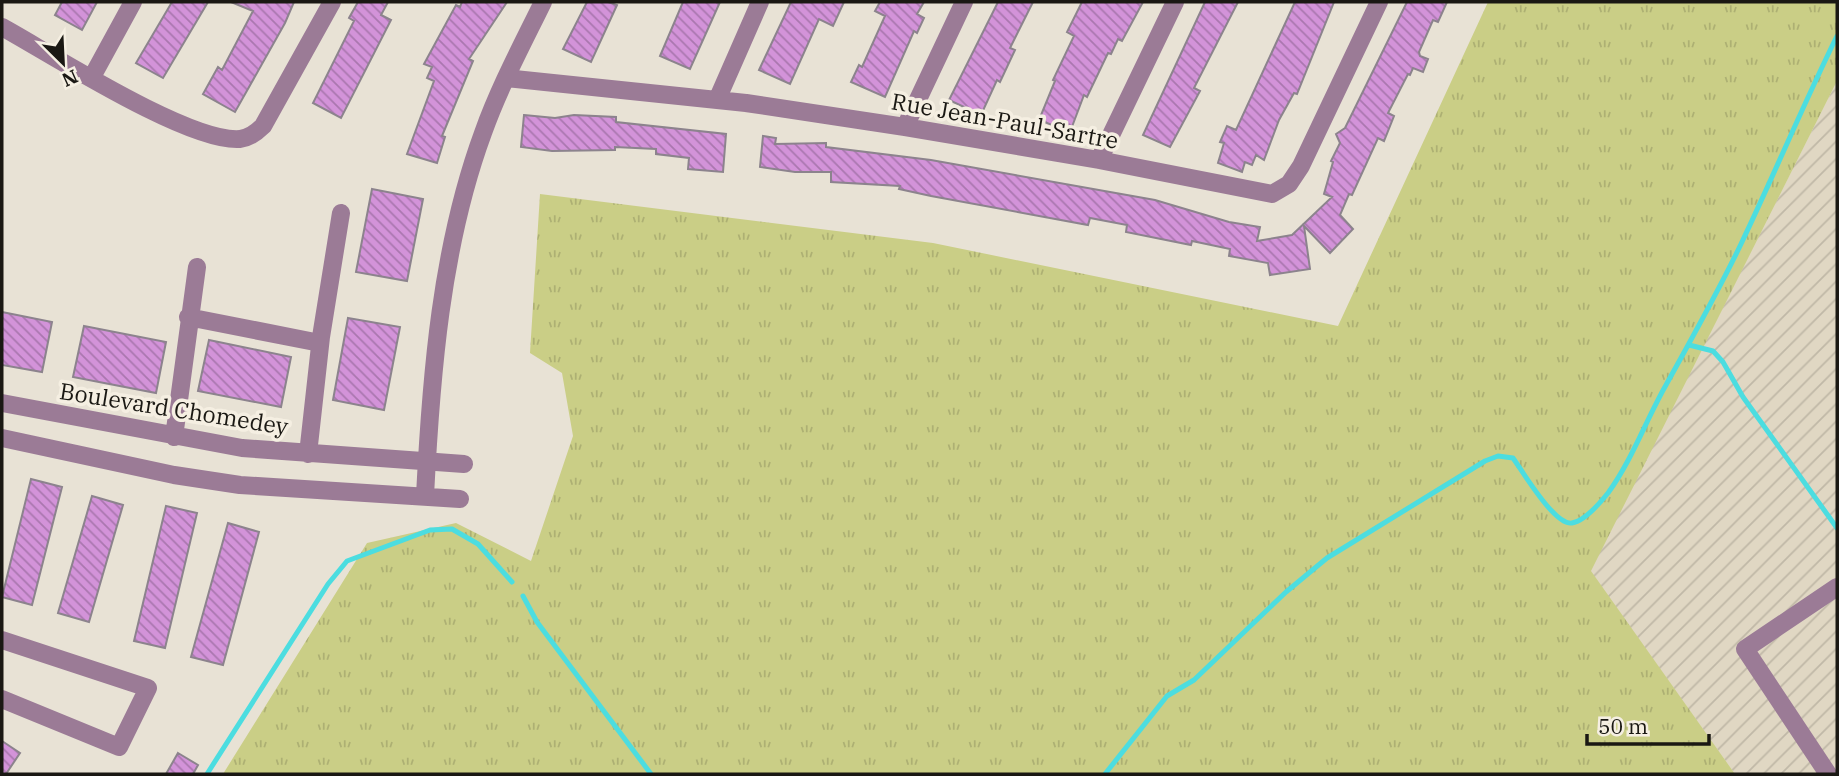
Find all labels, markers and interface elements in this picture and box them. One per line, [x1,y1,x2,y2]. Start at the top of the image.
north arrow [28,28,98,98]
text: N [58,65,82,93]
street label: Rue Jean-Paul-Sartre [889,85,1121,155]
street label: Boulevard Chomedey [58,375,291,441]
scale bar [1587,702,1710,746]
text: 50 m [1598,712,1648,740]

